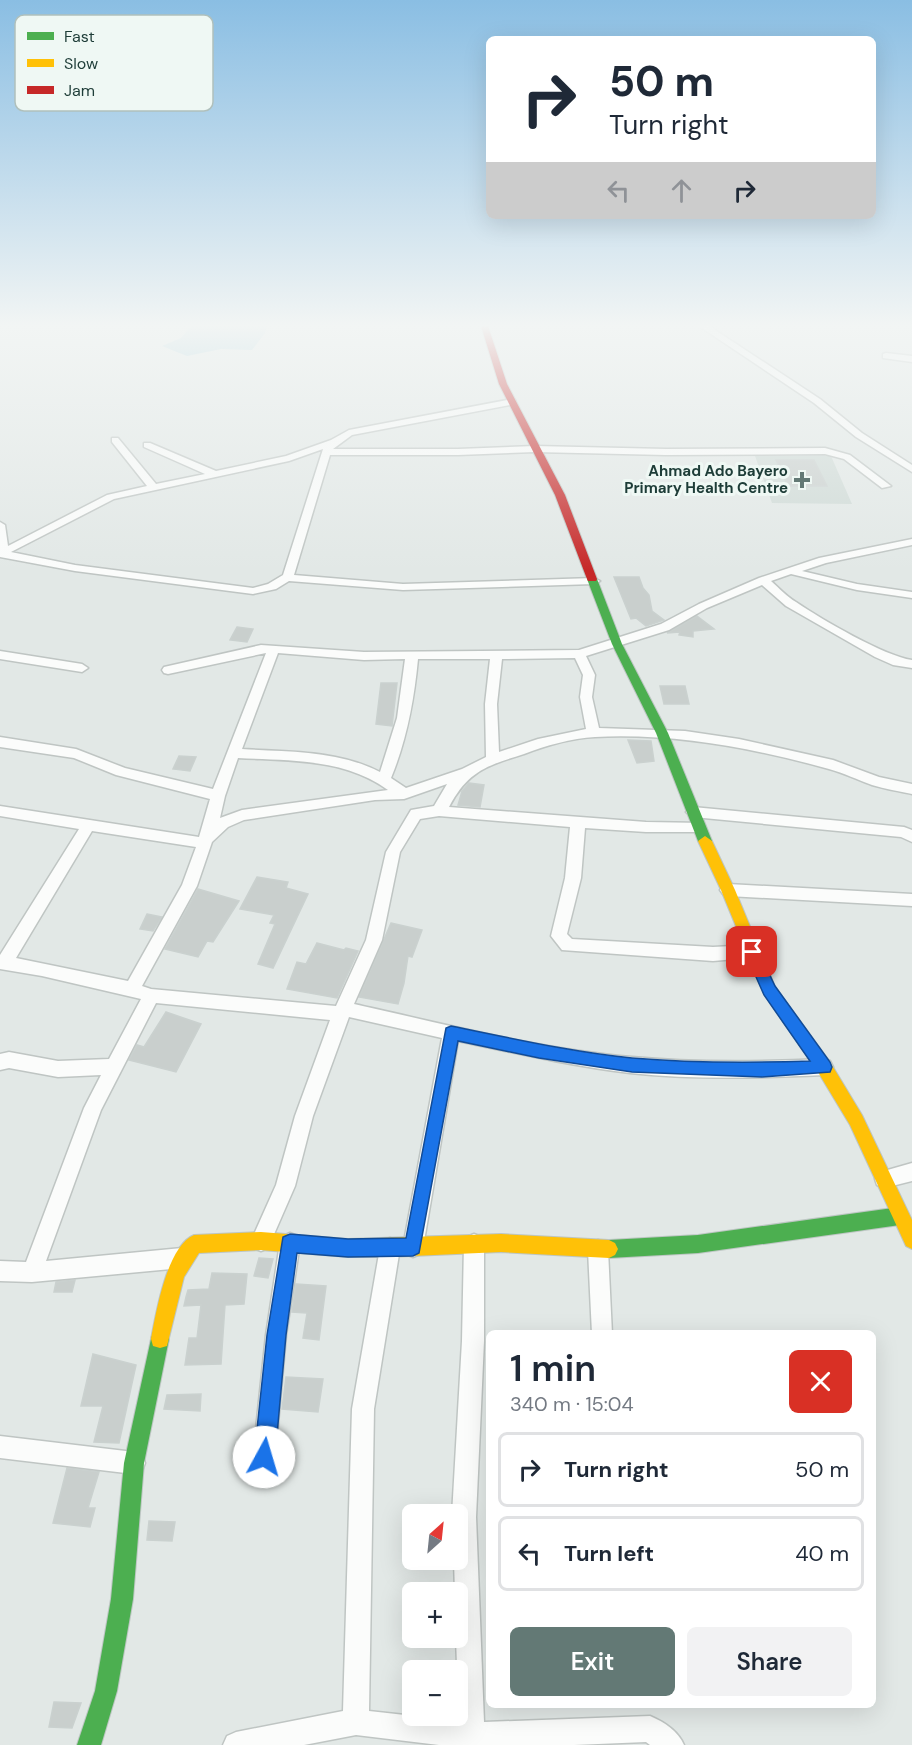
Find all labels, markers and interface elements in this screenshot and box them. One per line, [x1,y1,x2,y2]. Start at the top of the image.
legend [15,15,213,111]
text: Fast [64,26,95,47]
text: Slow [64,53,98,74]
text: 50 m [609,54,714,109]
icon: right [510,60,588,138]
text: Jam [64,80,95,101]
text: Turn right [609,107,729,142]
icon: left [602,174,635,207]
icon: ahead [665,174,698,207]
icon: right [728,174,761,207]
place label: Ahmad Ado Bayero Primary Health Centre [624,461,788,498]
marker: Ahmad Ado Bayero Primary Health Centre [793,471,811,489]
pin [726,926,777,977]
icon: arrive [735,935,768,968]
text: 1 min [510,1345,596,1392]
button: close [789,1350,852,1413]
text: 340 m · 15:04 [510,1391,634,1417]
position arrow [232,1425,296,1489]
icon: right [513,1453,546,1486]
text: Turn right [564,1455,669,1484]
text: 50 m [795,1455,849,1484]
north arrow [402,1504,468,1570]
map controls [402,1504,468,1726]
icon: left [513,1537,546,1570]
text: Turn left [564,1539,654,1568]
text: 40 m [795,1539,849,1568]
button: + [402,1582,468,1648]
button: Exit [510,1627,675,1696]
button: Share [687,1627,852,1696]
button: − [402,1660,468,1726]

